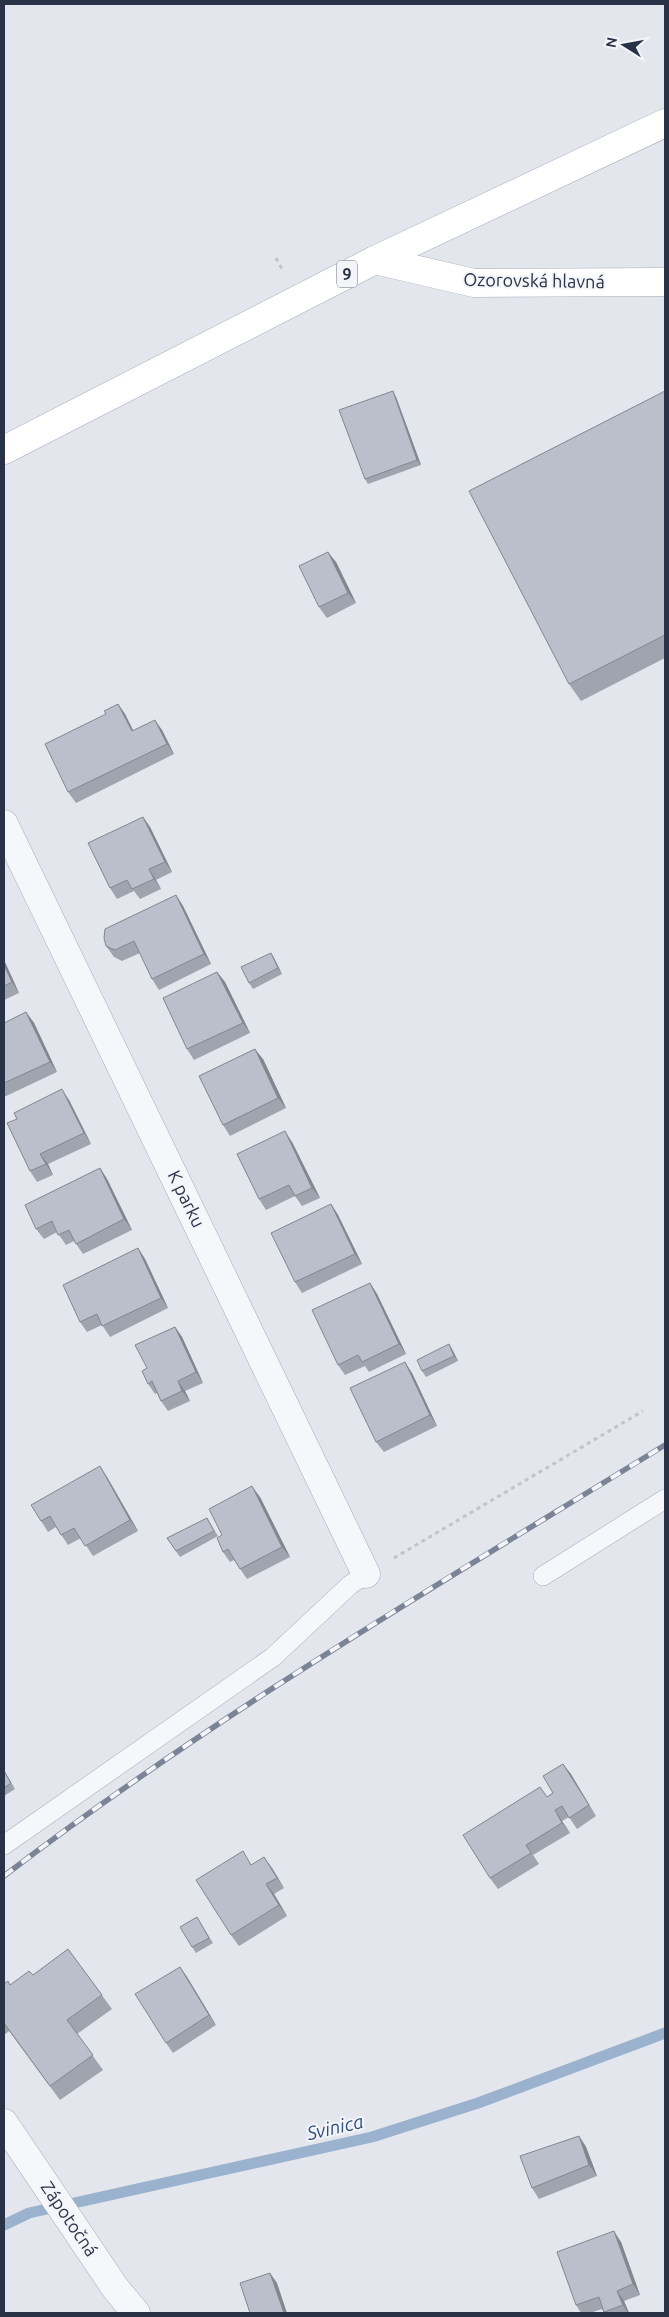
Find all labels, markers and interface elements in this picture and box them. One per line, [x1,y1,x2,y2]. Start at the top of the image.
north arrow [599,20,649,70]
text: N [602,36,620,49]
road number: 9 [337,260,357,288]
street label: Ozorovská hlavná [463,269,605,291]
street label: K parku [165,1167,209,1230]
water label: Svinica [304,2110,365,2144]
street label: Zápotočná [37,2177,102,2260]

